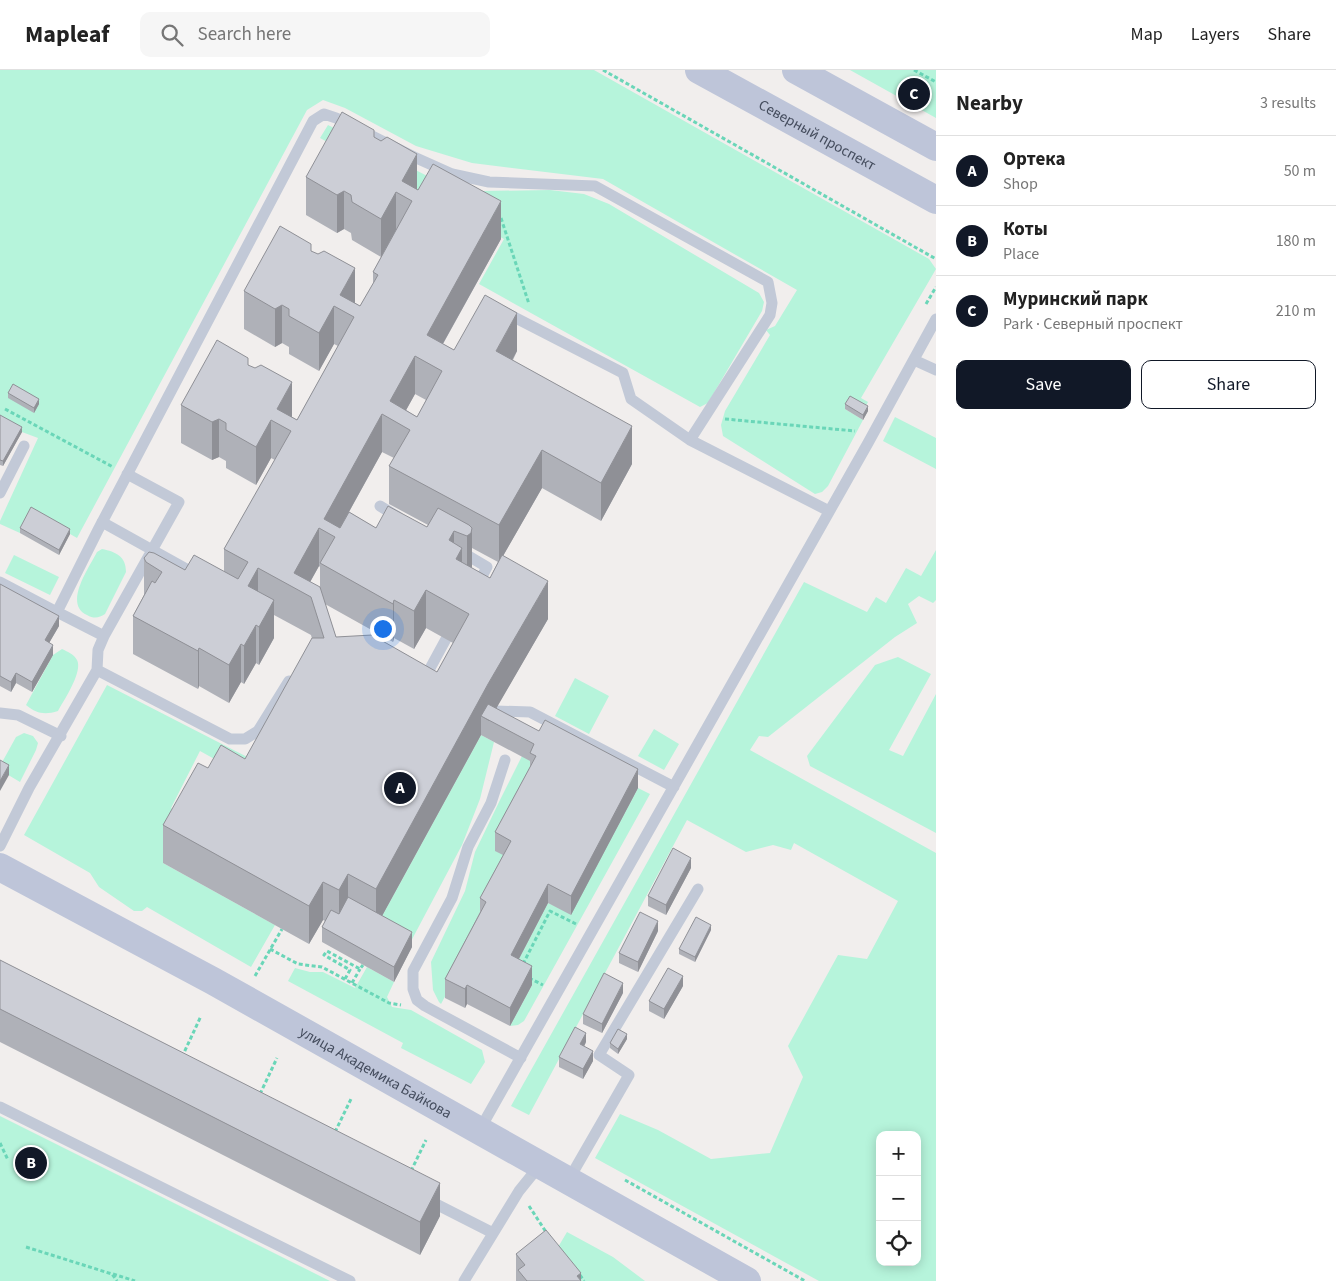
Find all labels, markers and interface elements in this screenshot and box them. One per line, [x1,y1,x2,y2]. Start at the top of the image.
search box [140,12,490,57]
text: Mapleaf [25,17,110,52]
icon: search [158,21,186,49]
text: Search here [198,21,291,48]
text: Map [1131,22,1163,47]
text: Layers [1191,22,1240,47]
text: Share [1268,22,1311,47]
pin: C [898,75,930,113]
text: Nearby [956,88,1023,118]
text: 3 results [1260,92,1316,114]
street label: Северный проспект [755,94,880,176]
text: Ортека [1003,146,1065,173]
text: A [967,160,977,182]
text: 50 m [1284,160,1316,182]
text: Shop [1003,173,1038,195]
text: Коты [1003,216,1048,243]
text: B [967,230,977,252]
text: 180 m [1276,230,1316,252]
text: Place [1003,243,1039,265]
text: Муринский парк [1003,286,1148,313]
text: C [967,300,977,322]
text: 210 m [1276,300,1316,322]
text: Park · Северный проспект [1003,313,1183,335]
button: Save [956,360,1131,409]
button: Share [1141,360,1316,409]
your location [370,616,396,642]
pin: A [384,769,416,807]
street label: улица Академика Байкова [295,1021,456,1124]
map controls [876,1131,921,1266]
button: + [876,1131,921,1176]
pin: B [15,1144,47,1182]
button: − [876,1176,921,1221]
button: locate [876,1221,921,1266]

